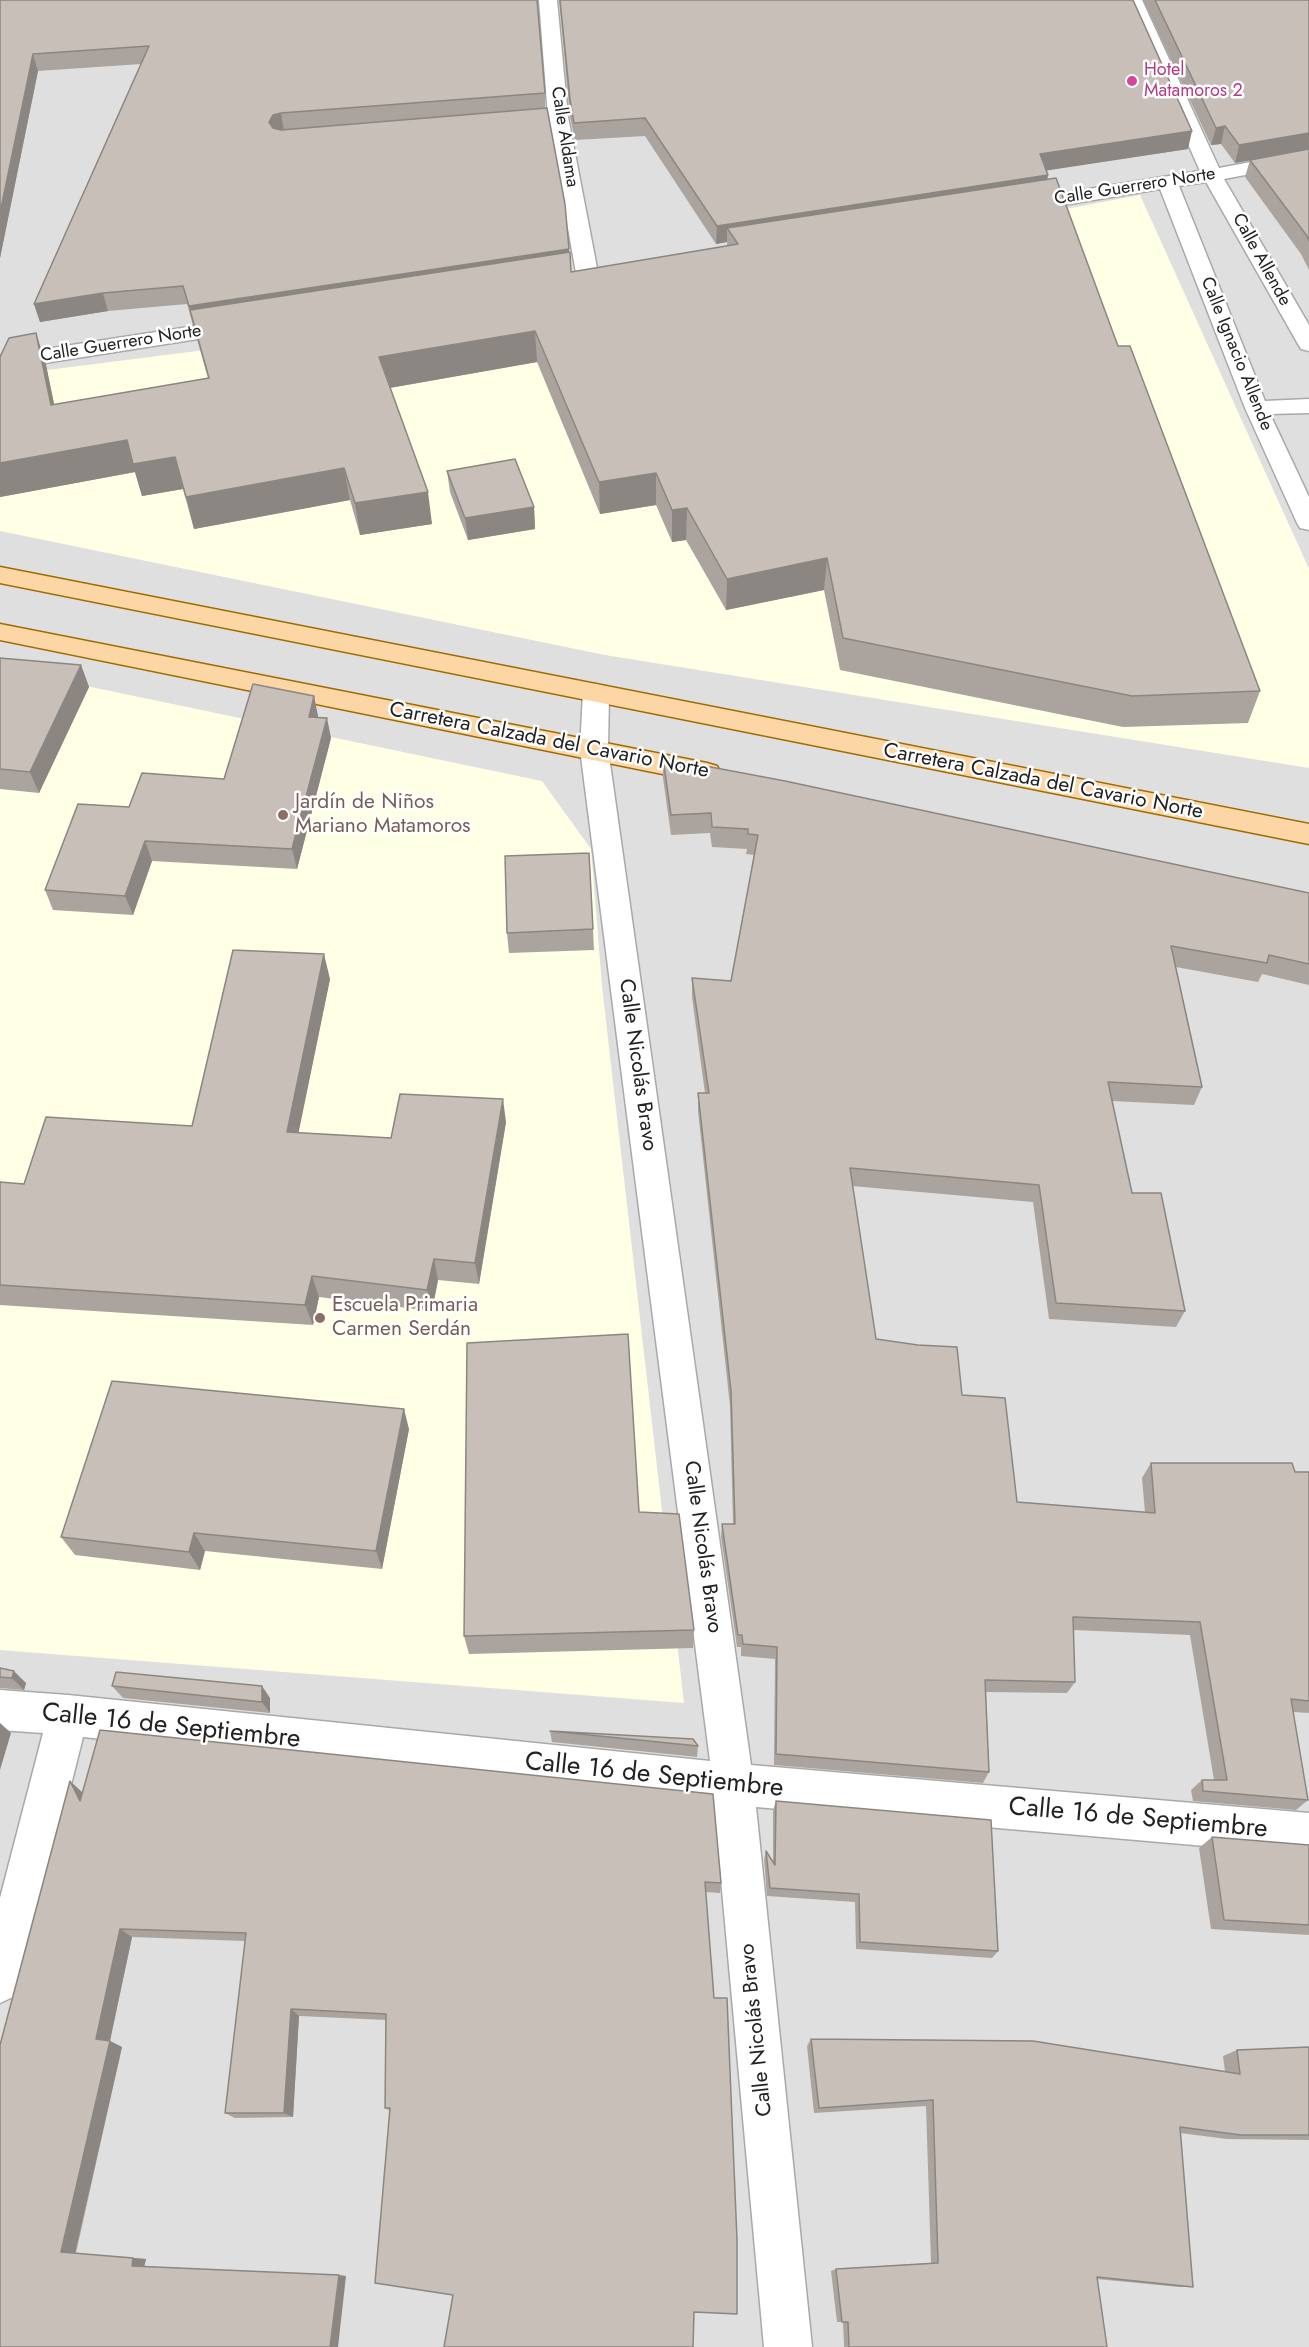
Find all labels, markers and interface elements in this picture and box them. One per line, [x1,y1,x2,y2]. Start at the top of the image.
place label: Hotel Matamoros 2 [1144,60,1243,103]
marker: Hotel Matamoros 2 [1125,74,1139,88]
street label: Calle Aldama [545,85,583,189]
street label: Calle Guerrero Norte [1053,164,1217,210]
street label: Calle Allende [1227,210,1295,310]
street label: Calle Ignacio Allende [1195,274,1277,434]
street label: Calle Guerrero Norte [39,321,203,367]
street label: Carretera Calzada del Cavario Norte [387,698,711,784]
street label: Carretera Calzada del Cavario Norte [881,739,1205,825]
place label: Jardín de Niños Mariano Matamoros [295,790,471,840]
marker: Jardín de Niños Mariano Matamoros [276,808,290,822]
street label: Calle Nicolás Bravo [612,977,662,1153]
place label: Escuela Primaria Carmen Serdán [332,1293,478,1343]
marker: Escuela Primaria Carmen Serdán [313,1311,327,1325]
street label: Calle Nicolás Bravo [677,1459,727,1635]
street label: Calle 16 de Septiembre [40,1698,302,1756]
street label: Calle 16 de Septiembre [523,1747,785,1805]
street label: Calle 16 de Septiembre [1007,1792,1269,1846]
street label: Calle Nicolás Bravo [735,1942,779,2118]

